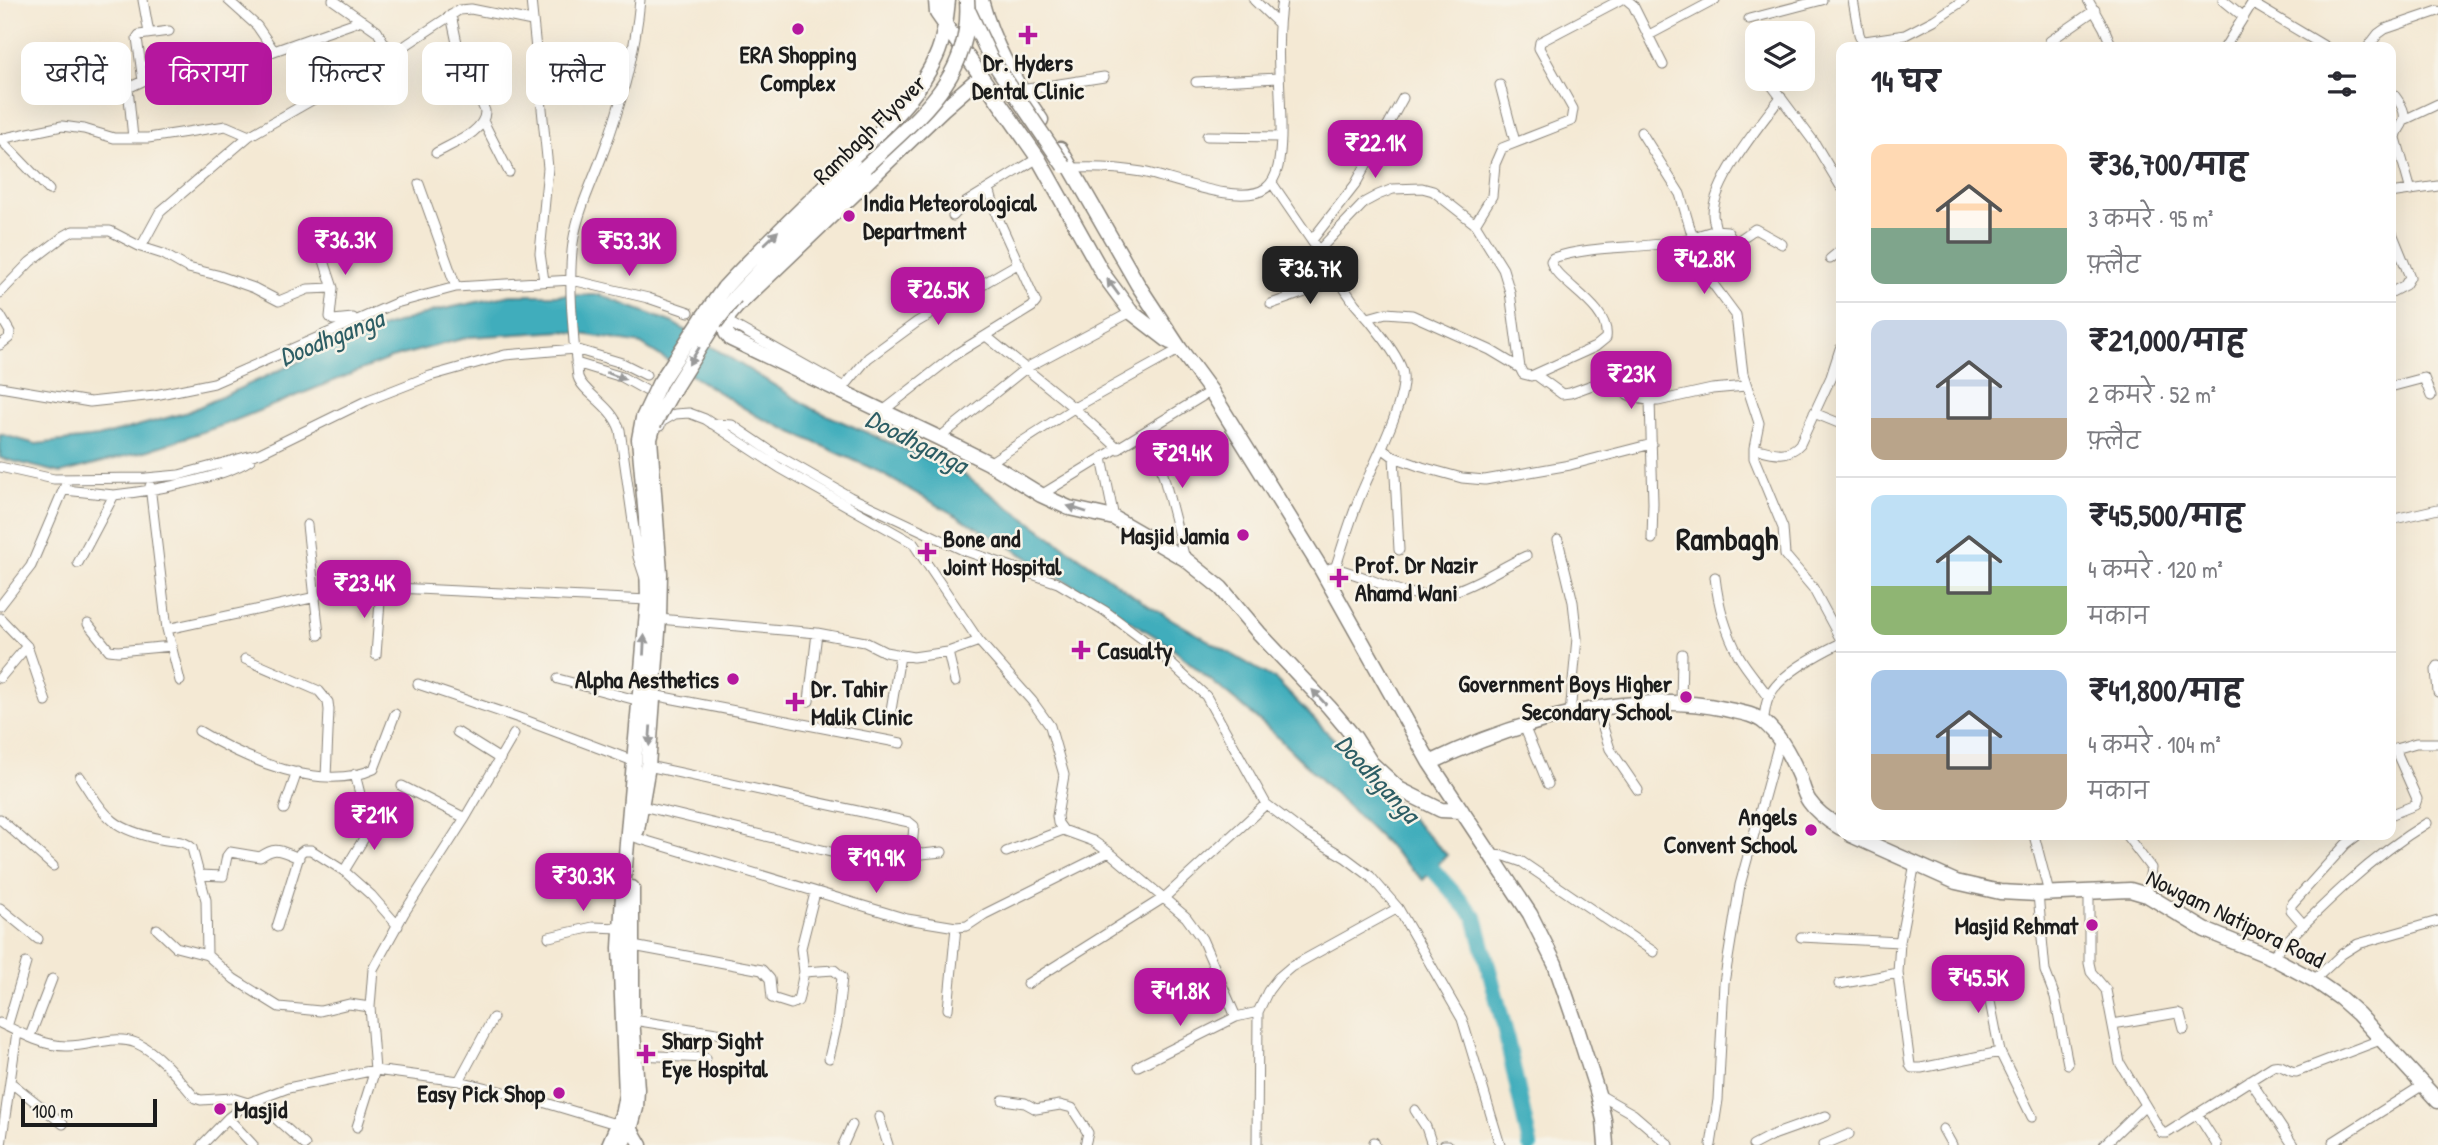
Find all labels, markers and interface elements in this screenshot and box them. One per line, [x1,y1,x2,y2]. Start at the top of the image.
marker: ERA Shopping Complex [790,21,806,37]
map controls [1745,21,1815,91]
button: layers [1745,21,1815,91]
marker: Dr. Hyders Dental Clinic [1018,25,1038,45]
place label: ERA Shopping Complex [740,38,857,99]
chip: खरीदें [21,42,131,105]
chip: किराया [145,42,272,105]
chip: फ़िल्टर [286,42,408,105]
chip: नया [422,42,512,105]
chip: फ़्लैट [526,42,629,105]
place label: Dr. Hyders Dental Clinic [972,46,1085,106]
text: 14 घर [1871,61,1940,101]
icon: filters [2323,65,2361,103]
street label: Rambagh Flyover [805,67,933,191]
pin: ₹22.1K [1318,120,1432,180]
text: ₹22.1K [1344,127,1406,158]
text: ₹36,700/माह [2088,144,2247,184]
icon: home [1927,172,2011,256]
place label: India Meteorological Department [863,186,1037,247]
text: 3 कमरे · 95 m² [2088,203,2213,234]
marker: India Meteorological Department [841,208,857,224]
pin: ₹36.3K [288,218,402,277]
pin: ₹53.3K [572,218,686,278]
text: ₹36.3K [314,224,376,255]
text: ₹53.3K [597,225,661,256]
one-way arrow [762,231,779,247]
pin: ₹42.8K [1647,236,1761,296]
text: ₹42.8K [1673,243,1735,274]
pin: ₹36.7K [1253,246,1367,306]
text: फ़्लैट [2088,249,2140,280]
text: ₹36.7K [1278,253,1342,284]
pin: ₹26.5K [881,268,995,327]
text: ₹26.5K [907,274,969,305]
one-way arrow [1106,278,1120,296]
water label: Doodhganga [274,299,391,375]
text: ₹21,000/माह [2088,320,2245,360]
one-way arrow [687,347,700,366]
icon: home [1927,348,2011,432]
pin: ₹23K [1590,352,1672,411]
text: ₹23K [1607,358,1655,389]
one-way arrow [606,370,627,381]
text: 2 कमरे · 52 m² [2088,379,2216,410]
water label: Doodhganga [860,401,976,484]
text: फ़्लैट [2088,425,2140,456]
pin: ₹29.4K [1125,430,1239,490]
text: ₹29.4K [1152,437,1212,468]
text: ₹45,500/माह [2088,495,2244,535]
one-way arrow [1066,504,1087,514]
district label: Rambagh [1676,517,1779,561]
place label: Masjid Jamia [1121,519,1230,551]
place label: Bone and Joint Hospital [943,522,1062,583]
icon: home [1927,523,2011,607]
marker: Masjid Jamia [1235,527,1251,543]
marker: Bone and Joint Hospital [917,542,937,562]
place label: Prof. Dr Nazir Ahamd Wani [1355,548,1479,608]
text: 4 कमरे · 120 m² [2088,554,2223,585]
pin: ₹23.4K [307,560,421,620]
text: ₹23.4K [333,567,395,598]
marker: Prof. Dr Nazir Ahamd Wani [1329,568,1349,588]
text: मकान [2088,600,2149,631]
one-way arrow [639,634,650,656]
place label: Casualty [1097,634,1173,667]
marker: Casualty [1071,640,1091,660]
place label: Alpha Aesthetics [575,663,719,696]
place label: Government Boys Higher Secondary School [1458,667,1673,728]
text: ₹41,800/माह [2088,670,2242,710]
marker: Alpha Aesthetics [725,671,741,687]
place label: Dr. Tahir Malik Clinic [811,672,913,732]
one-way arrow [1312,689,1328,706]
marker: Government Boys Higher Secondary School [1678,689,1694,705]
marker: Dr. Tahir Malik Clinic [785,692,805,712]
icon: home [1927,698,2011,782]
one-way arrow [645,725,656,747]
water label: Doodhganga [1327,726,1430,833]
text: 4 कमरे · 104 m² [2088,729,2221,760]
text: मकान [2088,775,2149,806]
pin: ₹21K [333,792,415,852]
text: ₹21K [351,799,397,830]
place label: Angels Convent School [1663,800,1798,860]
marker: Angels Convent School [1803,822,1819,838]
pin: ₹19.9K [819,836,933,895]
text: ₹19.9K [847,842,905,873]
pin: ₹30.3K [526,853,640,913]
text: ₹30.3K [551,860,615,891]
street label: Nowgam Natipora Road [2141,861,2331,975]
place label: Masjid Rehmat [1955,909,2079,941]
marker: Masjid Rehmat [2084,917,2100,933]
pin: ₹45.5K [1921,956,2035,1015]
text: ₹45.5K [1948,962,2008,993]
pin: ₹41.8K [1123,968,1237,1028]
text: ₹41.8K [1150,975,1210,1006]
place label: Sharp Sight Eye Hospital [662,1024,768,1085]
marker: Sharp Sight Eye Hospital [636,1044,656,1064]
place label: Easy Pick Shop [417,1077,546,1110]
marker: Easy Pick Shop [551,1085,567,1101]
place label: Masjid [234,1093,288,1125]
scale bar [21,1096,158,1128]
text: 100 m [32,1098,73,1124]
marker: Masjid [212,1101,228,1117]

